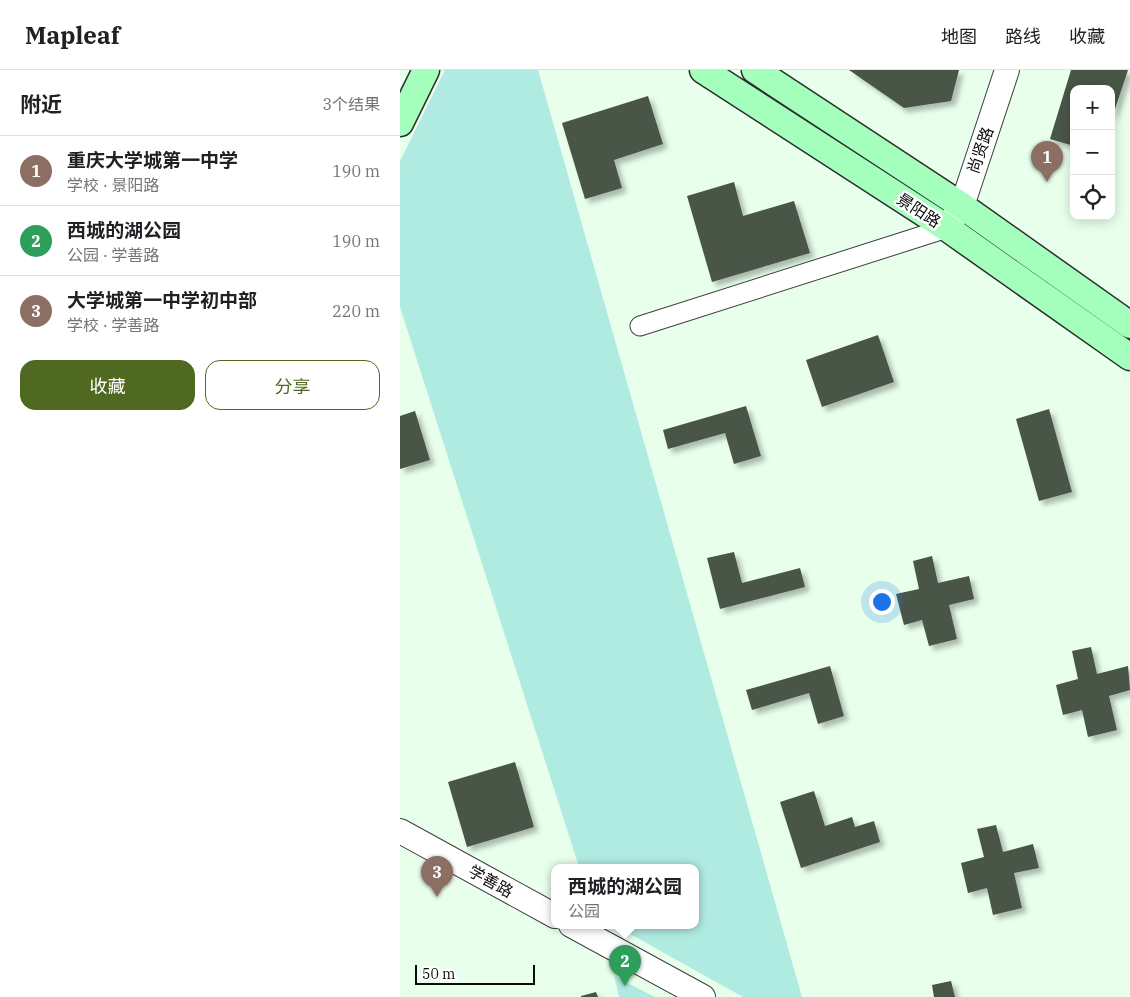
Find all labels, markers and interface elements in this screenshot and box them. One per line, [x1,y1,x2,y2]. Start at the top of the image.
text: Mapleaf [25,19,120,51]
text: 地图 [941,25,977,48]
text: 路线 [1005,25,1041,48]
text: 收藏 [1069,25,1105,48]
map controls [1070,85,1115,220]
button: + [1070,85,1115,130]
text: 附近 [20,90,62,118]
text: 3个结果 [322,94,380,114]
street label: 尚贤路 [963,124,997,176]
button: − [1070,130,1115,175]
pin: 1 [1031,141,1063,182]
text: 重庆大学城第一中学 [67,148,238,172]
text: 1 [31,161,41,181]
text: 190 m [332,161,380,181]
text: 学校 · 景阳路 [67,175,160,195]
button: locate [1070,175,1115,220]
street label: 景阳路 [893,189,945,231]
text: 西城的湖公园 [67,218,181,242]
text: 2 [31,231,41,251]
text: 190 m [332,231,380,251]
text: 公园 · 学善路 [67,245,160,265]
text: 大学城第一中学初中部 [67,288,257,312]
text: 3 [31,301,41,321]
text: 220 m [332,301,380,321]
text: 学校 · 学善路 [67,315,160,335]
button: 收藏 [20,360,195,410]
button: 分享 [205,360,380,410]
your location [869,589,895,615]
pin: 3 [421,856,453,897]
street label: 学善路 [465,861,517,901]
popup [551,864,699,929]
text: 西城的湖公园 [568,874,682,898]
text: 公园 [568,901,600,921]
pin: 2 [609,945,641,986]
scale bar [415,962,535,985]
text: 50 m [422,965,455,983]

